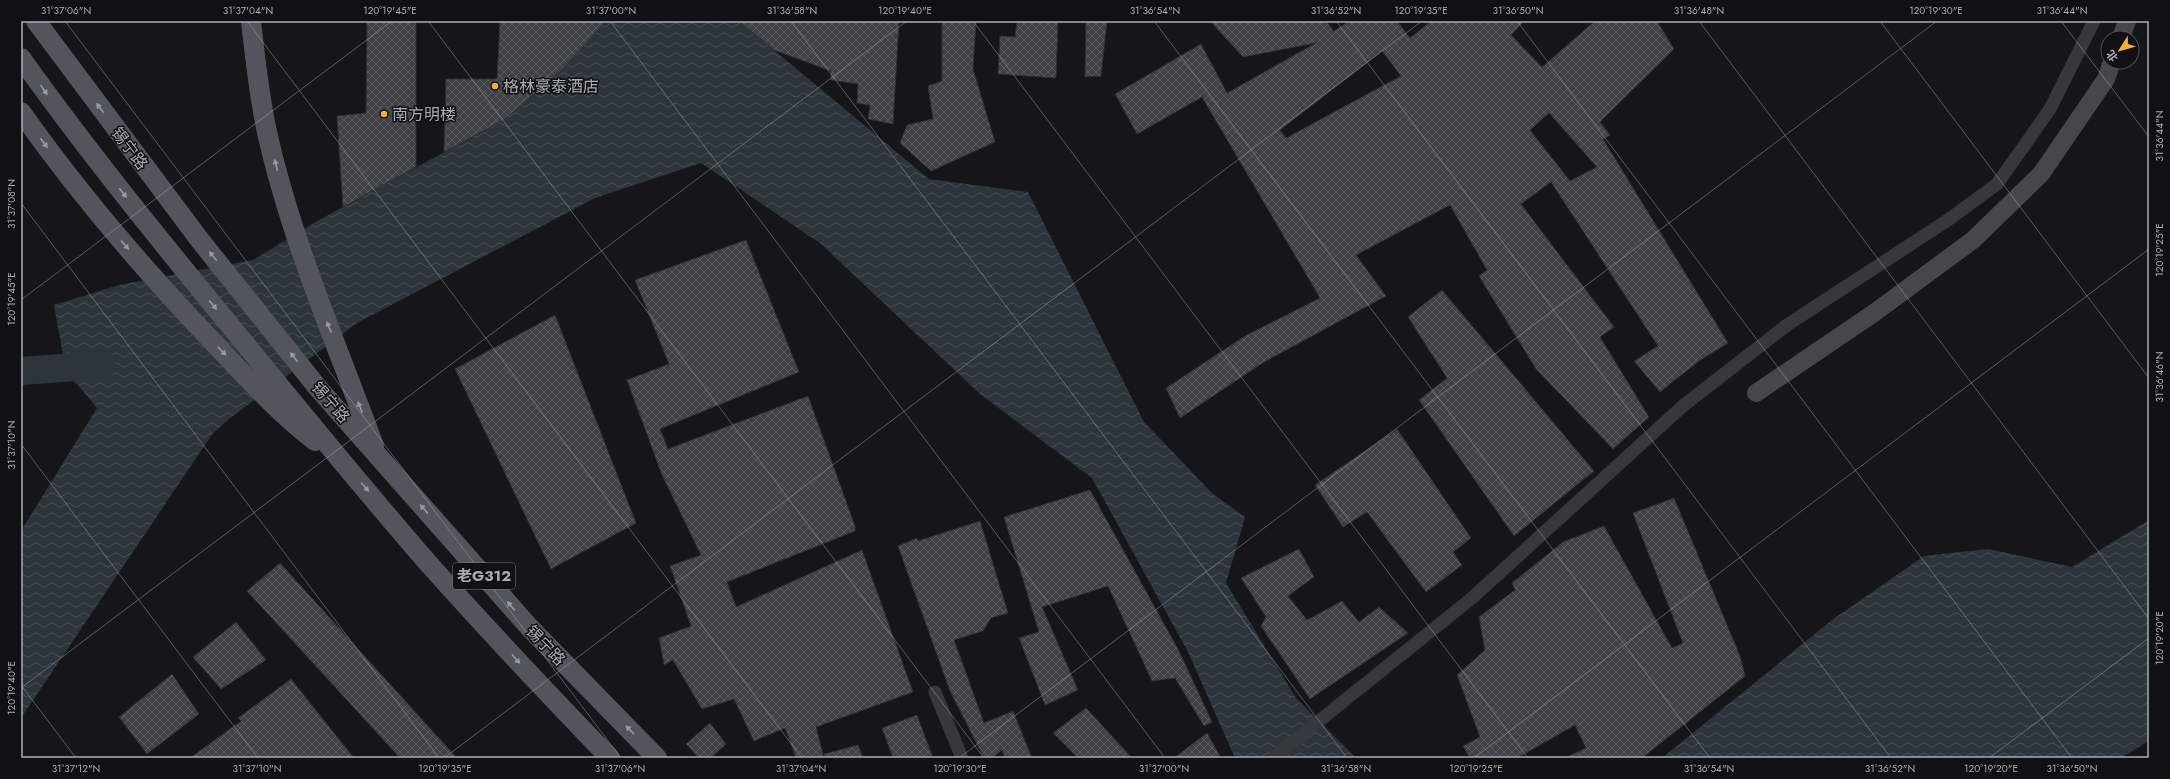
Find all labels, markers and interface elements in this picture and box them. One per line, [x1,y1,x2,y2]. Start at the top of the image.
text: 31°37'06"N [41,3,91,18]
text: 31°37'04"N [223,3,273,18]
text: 120°19'45"E [363,3,417,18]
text: 31°37'00"N [586,3,636,18]
text: 31°36'58"N [767,3,817,18]
text: 120°19'40"E [878,3,932,18]
text: 31°36'54"N [1130,3,1180,18]
text: 31°36'52"N [1311,3,1361,18]
text: 120°19'35"E [1394,3,1448,18]
text: 31°36'50"N [1493,3,1543,18]
text: 31°36'48"N [1674,3,1724,18]
text: 120°19'30"E [1909,3,1963,18]
text: 31°36'44"N [2037,3,2087,18]
north arrow [2100,30,2140,70]
text: 北 [2102,47,2122,65]
place label: 格林豪泰酒店 [503,75,599,98]
marker: 格林豪泰酒店 [490,81,500,91]
one-way arrow [40,85,48,95]
one-way arrow [96,103,104,113]
place label: 南方明楼 [392,103,456,126]
marker: 南方明楼 [379,109,389,119]
text: 31°36'44"N [2152,111,2167,161]
street label: 锡宁路 [106,122,153,174]
one-way arrow [40,137,48,148]
one-way arrow [273,159,279,171]
text: 31°37'08"N [4,179,19,229]
one-way arrow [119,187,128,198]
text: 120°19'25"E [2152,223,2167,277]
one-way arrow [120,239,129,250]
one-way arrow [209,250,217,261]
text: 120°19'45"E [4,272,19,326]
one-way arrow [209,300,218,311]
one-way arrow [325,321,331,333]
one-way arrow [217,346,227,356]
one-way arrow [290,352,298,363]
text: 31°36'46"N [2152,352,2167,402]
street label: 锡宁路 [306,377,355,428]
one-way arrow [356,400,362,412]
text: 31°37'10"N [4,420,19,470]
one-way arrow [361,482,370,493]
one-way arrow [420,503,429,514]
road number: 老G312 [453,563,515,589]
one-way arrow [506,601,515,611]
text: 120°19'20"E [2152,611,2167,665]
street label: 锡宁路 [521,620,571,671]
one-way arrow [511,654,520,663]
text: 120°19'40"E [4,661,19,715]
one-way arrow [625,725,635,735]
text: 31°37'12"N [52,761,100,776]
text: 31°37'10"N [232,761,282,776]
text: 120°19'35"E [418,761,472,776]
text: 31°37'06"N [595,761,645,776]
text: 31°37'04"N [776,761,826,776]
text: 120°19'30"E [933,761,987,776]
text: 31°37'00"N [1139,761,1189,776]
text: 31°36'58"N [1321,761,1371,776]
text: 120°19'25"E [1449,761,1503,776]
text: 31°36'54"N [1684,761,1734,776]
text: 31°36'52"N [1865,761,1915,776]
text: 120°19'20"E [1964,761,2018,776]
text: 31°36'50"N [2047,761,2097,776]

